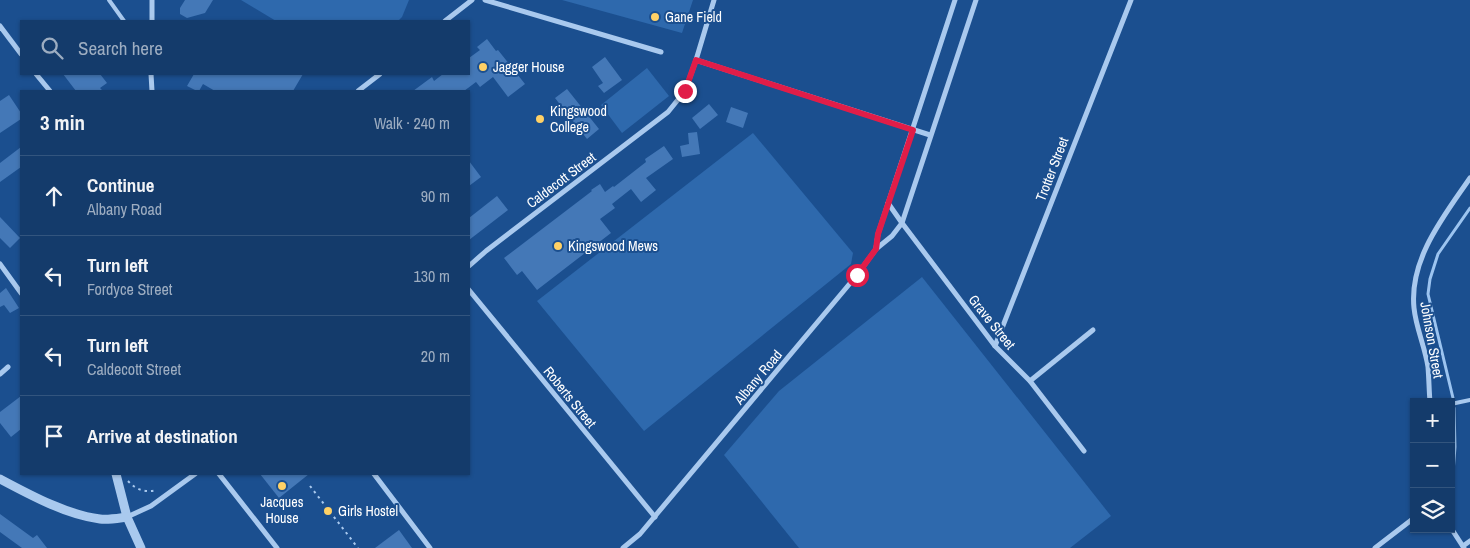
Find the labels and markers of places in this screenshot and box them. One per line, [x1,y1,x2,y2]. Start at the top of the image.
place label: Gane Field [665,8,722,26]
marker: Gane Field [649,11,661,23]
place label: Jagger House [493,58,564,76]
marker: Jagger House [477,61,489,73]
place label: Kingswood College [550,102,607,136]
marker: Kingswood College [534,113,546,125]
place label: Kingswood Mews [568,237,658,255]
marker: Kingswood Mews [552,240,564,252]
marker: Jacques House [276,480,288,492]
place label: Jacques House [261,493,304,527]
place label: Girls Hostel [338,502,398,520]
marker: Girls Hostel [322,505,334,517]

